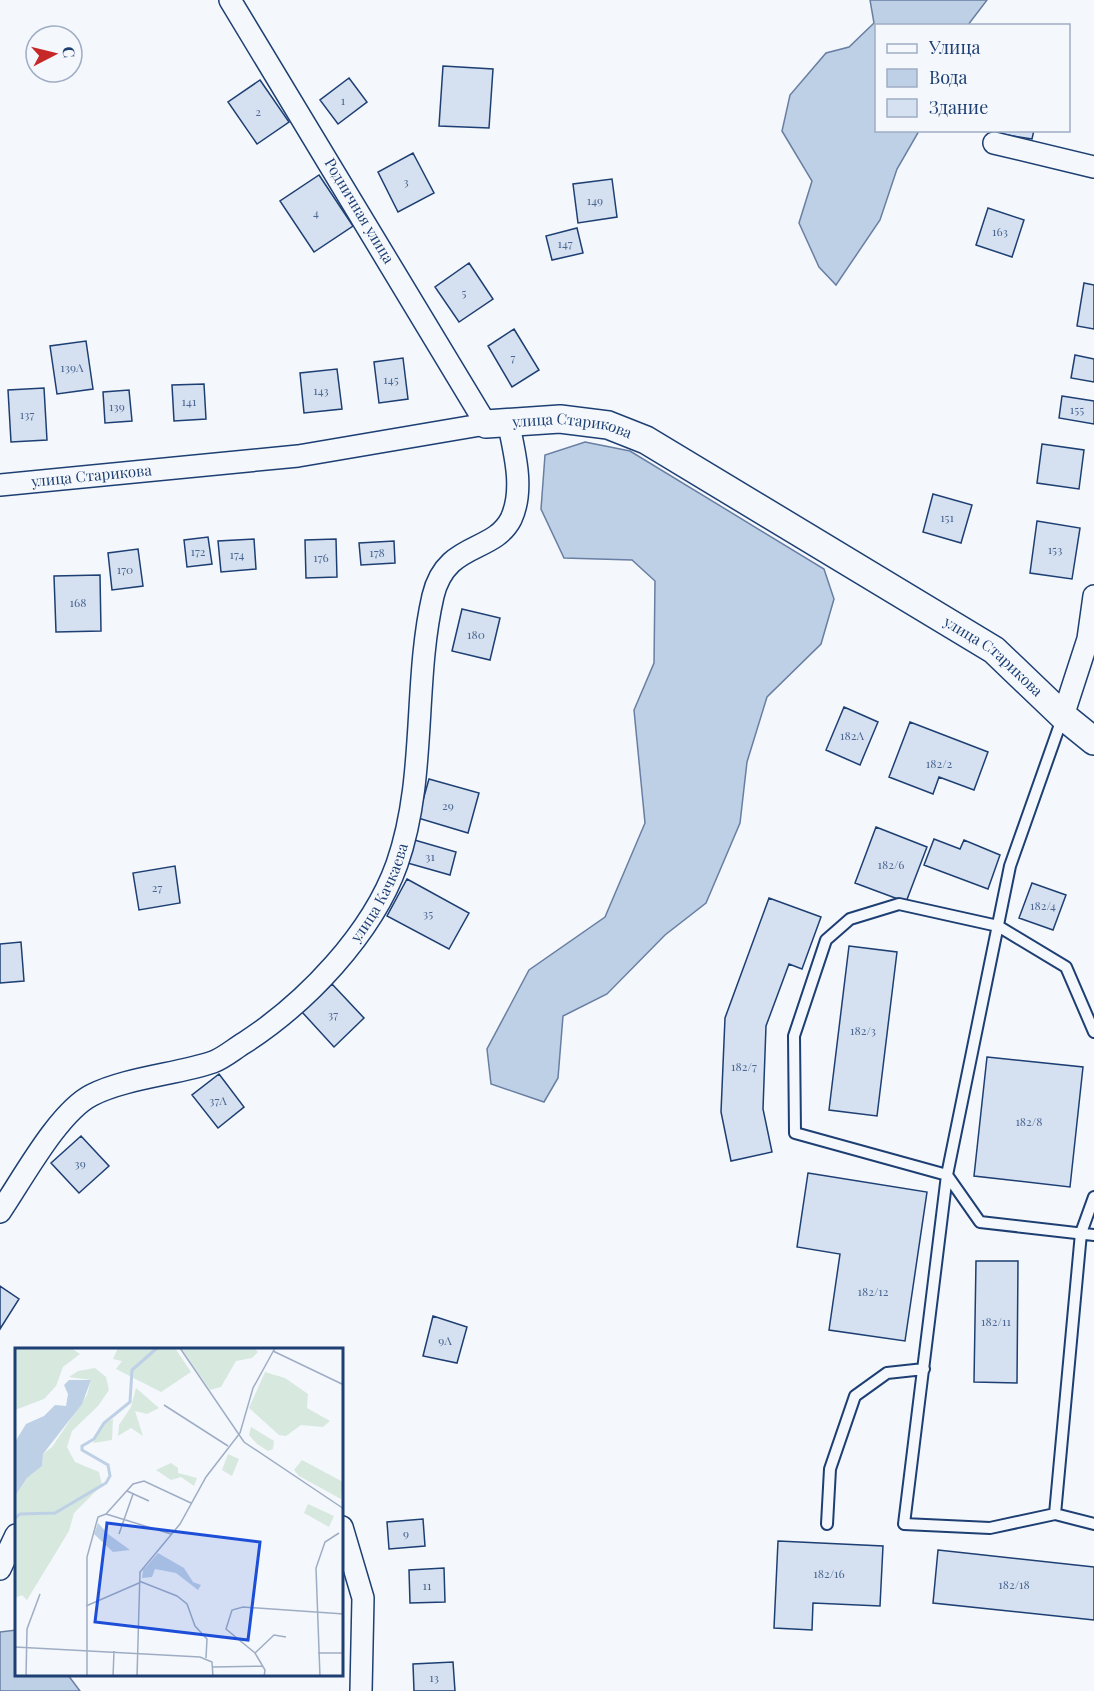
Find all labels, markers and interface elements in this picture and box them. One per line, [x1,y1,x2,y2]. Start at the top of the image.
north arrow [24,24,84,84]
legend [875,24,1070,132]
text: Улица [928,35,980,59]
text: С [58,45,80,59]
text: Вода [929,65,967,89]
house number: 1 [341,92,346,108]
text: Здание [929,95,988,119]
house number: 2 [255,103,261,119]
street label: Родничная улица [320,154,400,267]
house number: 3 [403,173,409,189]
house number: 149 [587,192,603,208]
house number: 4 [313,204,319,220]
house number: 163 [992,223,1008,239]
house number: 147 [557,235,573,251]
house number: 5 [462,284,467,300]
house number: 7 [511,349,516,365]
house number: 139А [60,359,84,375]
house number: 145 [383,371,399,387]
house number: 143 [313,382,329,398]
house number: 141 [182,393,197,409]
house number: 139 [109,398,125,414]
house number: 155 [1070,401,1084,417]
house number: 137 [20,406,34,422]
street label: улица Старикова [511,408,636,443]
street label: улица Старикова [29,459,153,491]
house number: 151 [940,509,954,525]
house number: 153 [1048,541,1062,557]
house number: 172 [190,543,206,559]
house number: 178 [369,544,385,560]
house number: 174 [230,546,244,562]
house number: 176 [313,549,329,565]
house number: 170 [117,561,133,577]
house number: 168 [70,594,86,610]
street label: улица Старикова [939,610,1048,701]
house number: 180 [467,626,485,642]
house number: 182А [840,727,864,743]
house number: 182/2 [926,755,952,771]
house number: 29 [442,797,454,813]
street label: улица Качкаева [345,840,412,947]
house number: 31 [425,848,435,864]
house number: 182/6 [878,856,904,872]
house number: 27 [152,879,162,895]
house number: 182/4 [1030,897,1056,913]
house number: 35 [423,905,433,921]
house number: 37 [328,1006,338,1022]
house number: 182/3 [850,1022,876,1038]
house number: 182/7 [731,1058,757,1074]
house number: 37А [209,1092,227,1108]
house number: 182/8 [1015,1113,1043,1129]
house number: 39 [74,1155,86,1171]
house number: 182/12 [857,1283,889,1299]
house number: 182/11 [981,1313,1011,1329]
house number: 9А [438,1332,452,1348]
inset map [15,1348,344,1676]
house number: 9 [403,1525,409,1541]
house number: 182/16 [813,1565,845,1581]
house number: 182/18 [998,1576,1030,1592]
house number: 11 [423,1577,432,1593]
house number: 13 [429,1669,439,1685]

